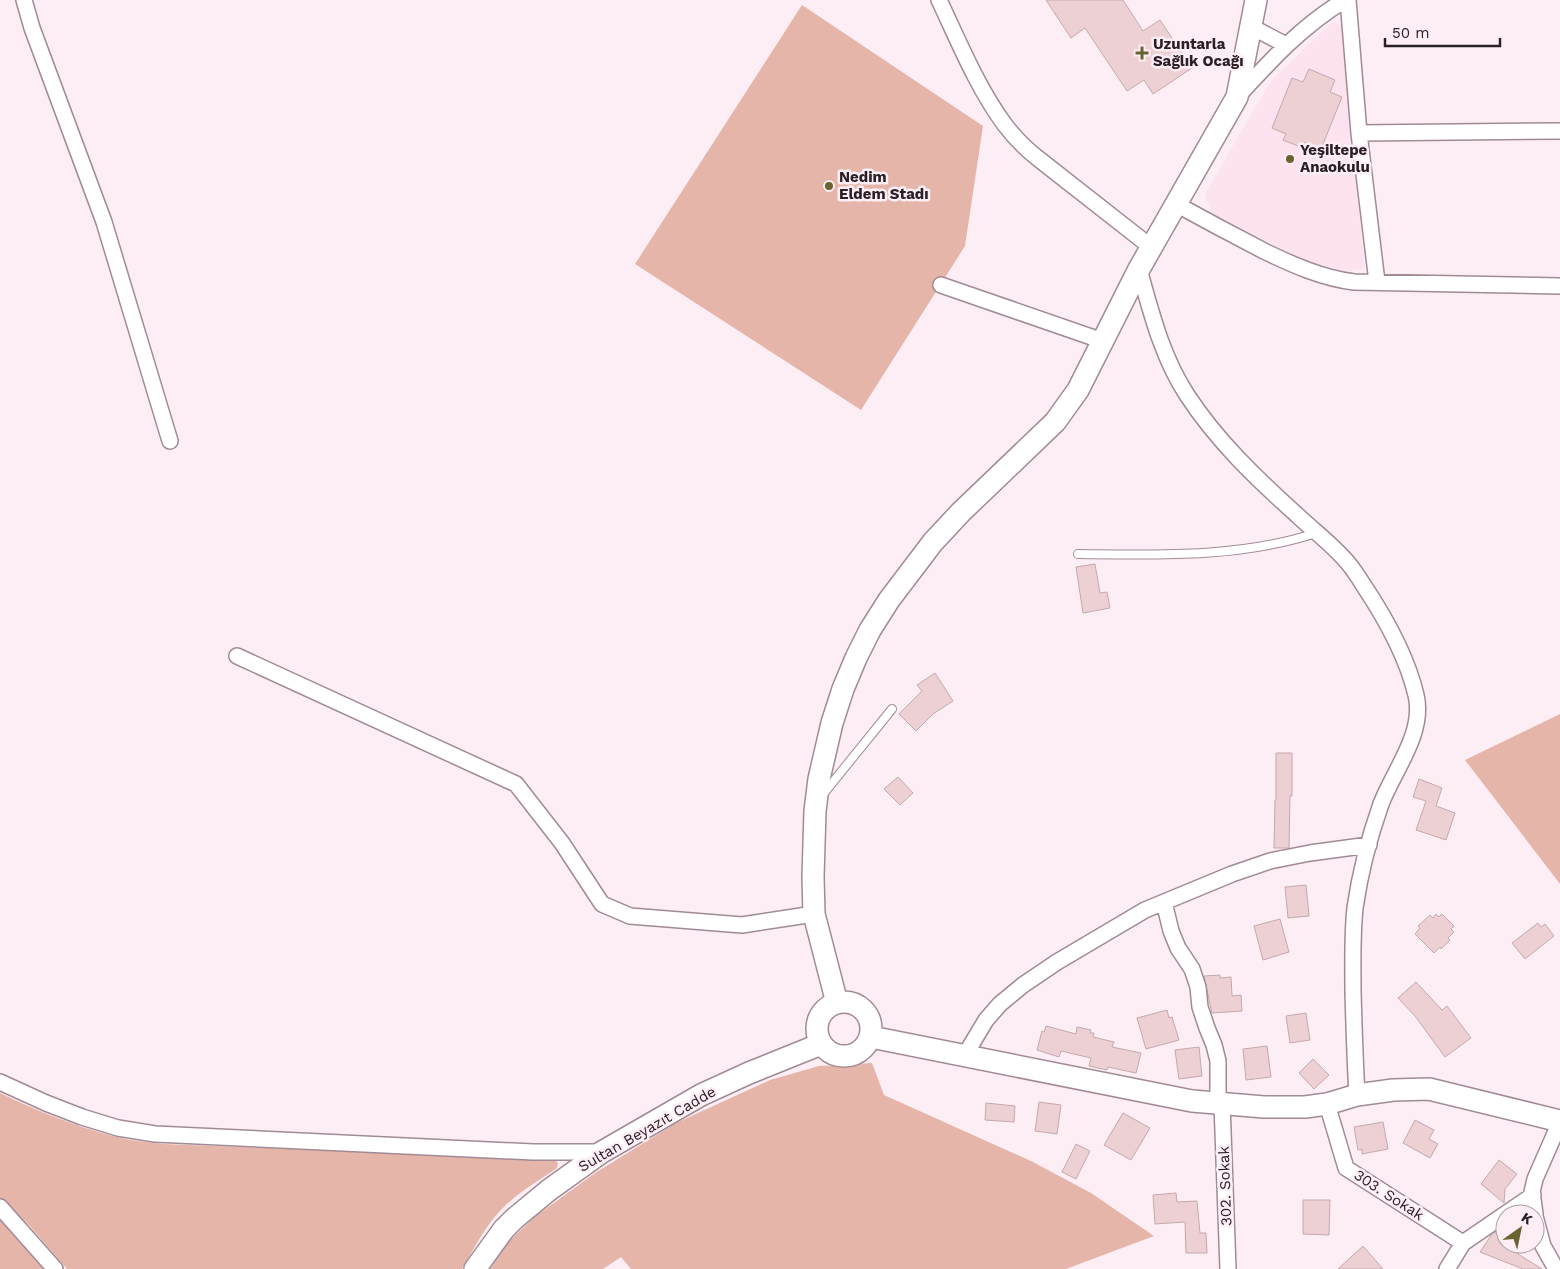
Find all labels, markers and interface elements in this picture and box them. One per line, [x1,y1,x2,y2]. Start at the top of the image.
scale bar [1385,15,1500,47]
text: 50 m [1392,24,1429,42]
place label: Uzuntarla Sağlık Ocağı [1153,35,1244,70]
marker: Uzuntarla Sağlık Ocağı [1135,46,1149,60]
place label: Yeşiltepe Anaokulu [1300,141,1370,176]
marker: Yeşiltepe Anaokulu [1284,153,1296,165]
place label: Nedim Eldem Stadı [839,168,929,203]
marker: Nedim Eldem Stadı [823,180,835,192]
street label: Sultan Beyazıt Cadde [575,1082,719,1176]
street label: 302. Sokak [1215,1145,1235,1226]
street label: 303. Sokak [1351,1166,1428,1224]
north arrow [1495,1204,1545,1254]
text: K [1519,1209,1536,1228]

